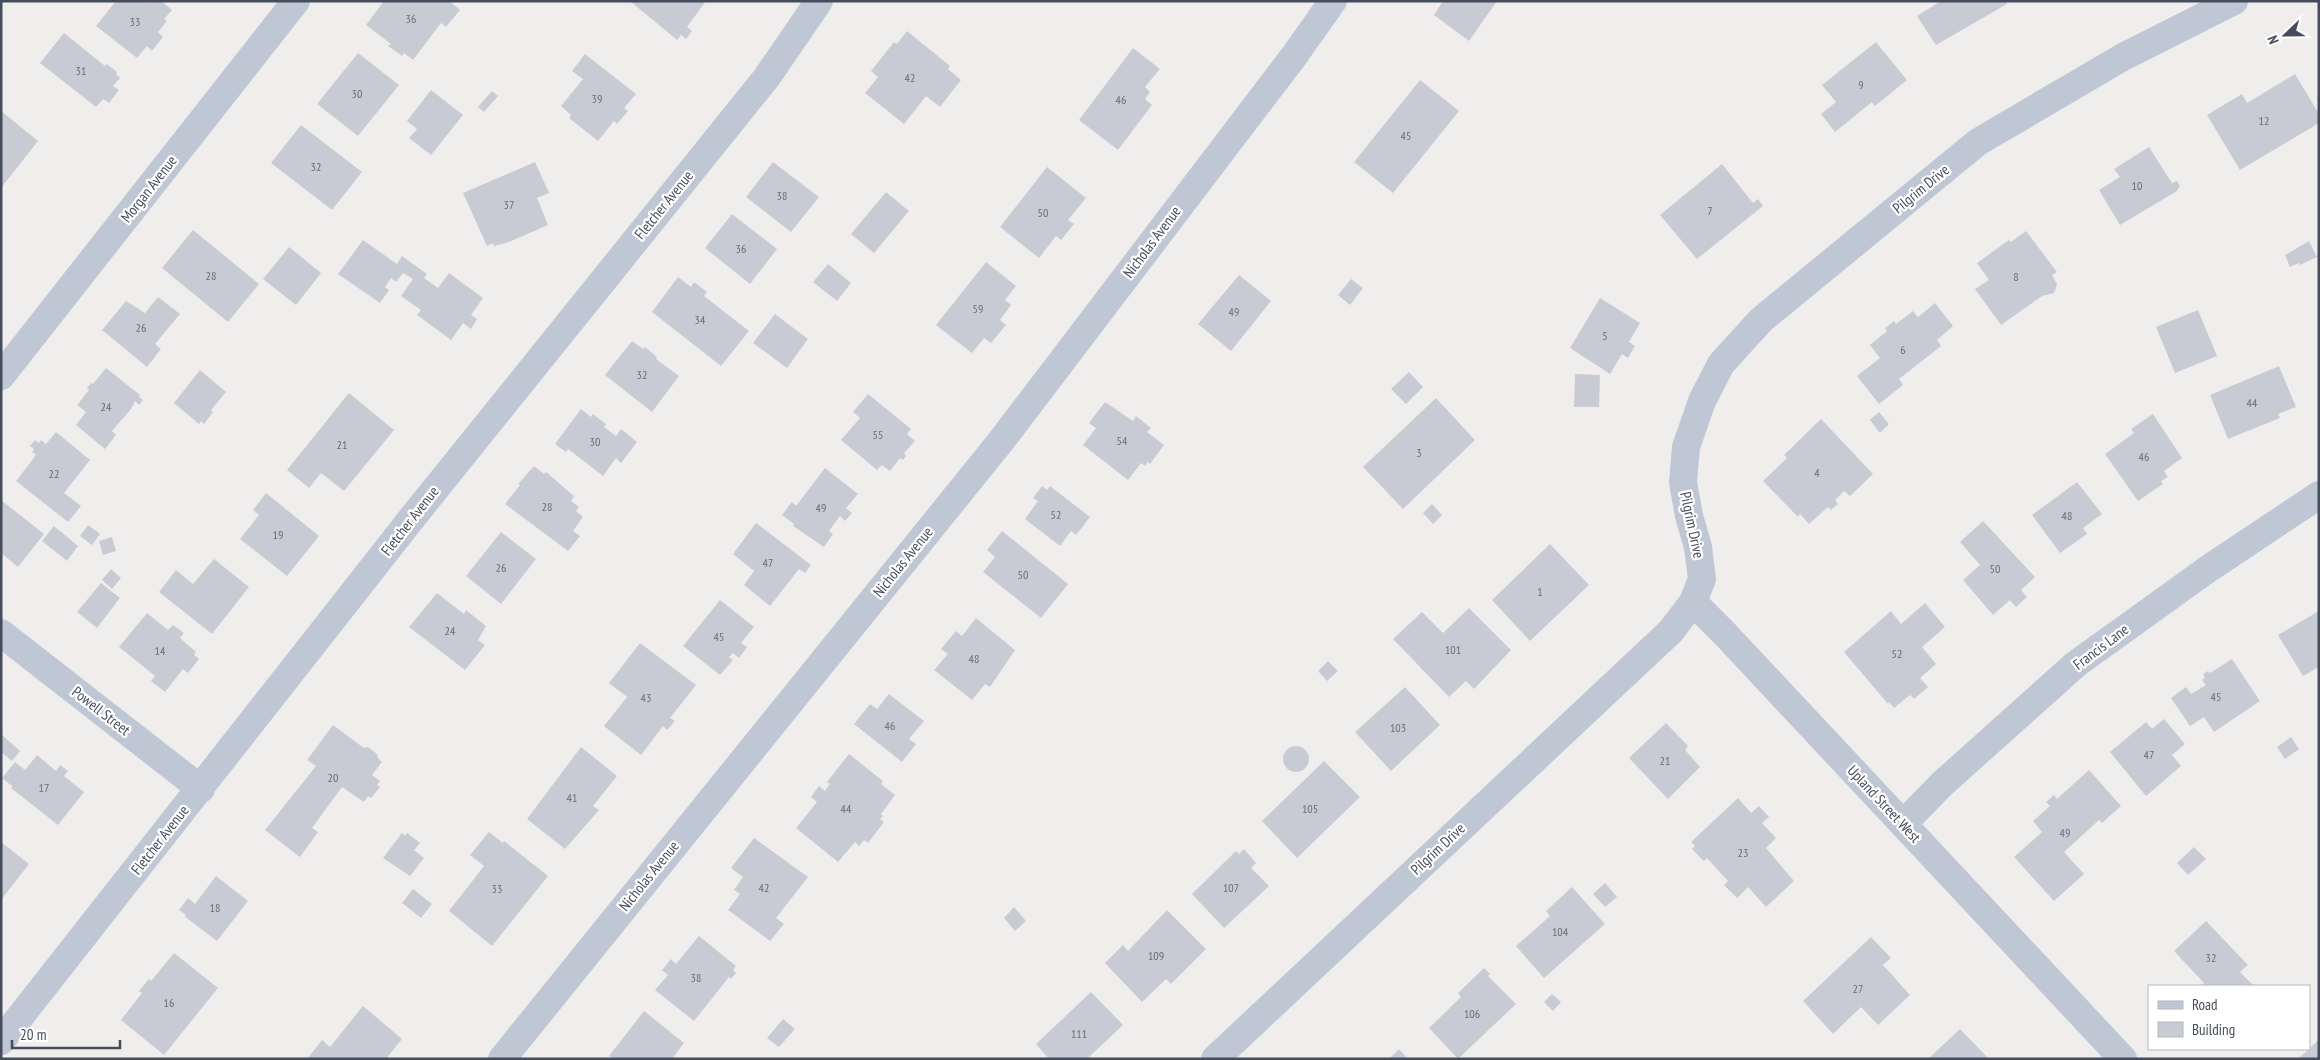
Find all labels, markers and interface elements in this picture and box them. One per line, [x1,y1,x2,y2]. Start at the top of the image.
north arrow [2260,10,2310,60]
house number: 36 [406,11,416,26]
house number: 33 [130,14,140,29]
text: N [2263,33,2283,47]
house number: 31 [76,63,86,78]
house number: 42 [905,70,915,85]
house number: 9 [1858,77,1864,92]
house number: 30 [352,86,362,101]
house number: 39 [592,91,602,106]
house number: 46 [1116,92,1126,107]
house number: 12 [2259,113,2269,128]
house number: 45 [1401,128,1411,143]
street label: Morgan Avenue [117,151,181,226]
house number: 32 [311,159,321,174]
street label: Pilgrim Drive [1888,160,1953,217]
street label: Fletcher Avenue [630,167,697,243]
house number: 10 [2132,178,2142,193]
house number: 38 [777,188,787,203]
house number: 37 [504,197,514,212]
street label: Nicholas Avenue [1118,202,1185,281]
house number: 7 [1707,203,1713,218]
house number: 50 [1038,205,1048,220]
house number: 36 [736,241,746,256]
house number: 28 [206,268,216,283]
house number: 8 [2013,269,2019,284]
house number: 59 [973,301,983,316]
house number: 49 [1229,304,1239,319]
house number: 34 [695,312,706,327]
house number: 26 [136,320,146,335]
house number: 5 [1602,328,1608,343]
house number: 6 [1900,342,1906,357]
house number: 32 [637,367,647,382]
house number: 44 [2247,395,2258,410]
house number: 24 [101,399,112,414]
house number: 55 [873,427,883,442]
house number: 54 [1117,433,1128,448]
house number: 30 [590,434,600,449]
house number: 21 [337,437,347,452]
house number: 3 [1416,445,1422,460]
house number: 46 [2139,449,2149,464]
house number: 4 [1814,465,1820,480]
house number: 22 [49,466,59,481]
street label: Fletcher Avenue [377,482,443,559]
street label: Pilgrim Drive [1676,490,1709,560]
house number: 28 [542,499,552,514]
house number: 49 [816,500,826,515]
house number: 52 [1051,507,1061,522]
house number: 48 [2062,508,2072,523]
street label: Nicholas Avenue [868,523,937,601]
house number: 19 [273,527,283,542]
house number: 47 [763,555,773,570]
house number: 26 [496,560,506,575]
house number: 50 [1990,561,2000,576]
house number: 50 [1018,567,1028,582]
house number: 1 [1537,584,1543,599]
street label: Francis Lane [2069,620,2132,674]
house number: 24 [445,623,456,638]
house number: 45 [714,629,724,644]
house number: 101 [1445,642,1461,657]
house number: 14 [155,643,166,658]
house number: 52 [1892,646,1902,661]
house number: 48 [969,651,979,666]
street label: Powell Street [68,682,134,739]
house number: 45 [2211,689,2221,704]
house number: 43 [641,690,651,705]
house number: 46 [885,718,895,733]
house number: 103 [1390,720,1406,735]
house number: 47 [2144,747,2154,762]
house number: 21 [1660,753,1670,768]
street label: Upland Street West [1844,761,1925,846]
house number: 20 [328,770,338,785]
house number: 17 [39,780,49,795]
house number: 41 [567,790,577,805]
street label: Fletcher Avenue [127,801,193,878]
house number: 44 [841,801,852,816]
house number: 105 [1302,801,1318,816]
street label: Pilgrim Drive [1406,819,1469,879]
house number: 49 [2060,825,2070,840]
street label: Nicholas Avenue [614,837,683,915]
house number: 23 [1738,845,1748,860]
house number: 42 [759,880,769,895]
house number: 107 [1223,880,1239,895]
house number: 33 [492,881,502,896]
house number: 18 [210,900,220,915]
house number: 104 [1552,924,1569,939]
house number: 109 [1148,948,1164,963]
house number: 32 [2206,950,2216,965]
house number: 38 [691,970,701,985]
house number: 27 [1853,981,1863,996]
legend [2148,985,2310,1050]
house number: 16 [164,995,174,1010]
text: Road [2192,995,2218,1014]
house number: 106 [1464,1006,1480,1021]
scale bar [12,1018,120,1050]
text: Building [2192,1020,2235,1039]
text: 20 m [20,1025,46,1044]
house number: 111 [1071,1026,1087,1041]

